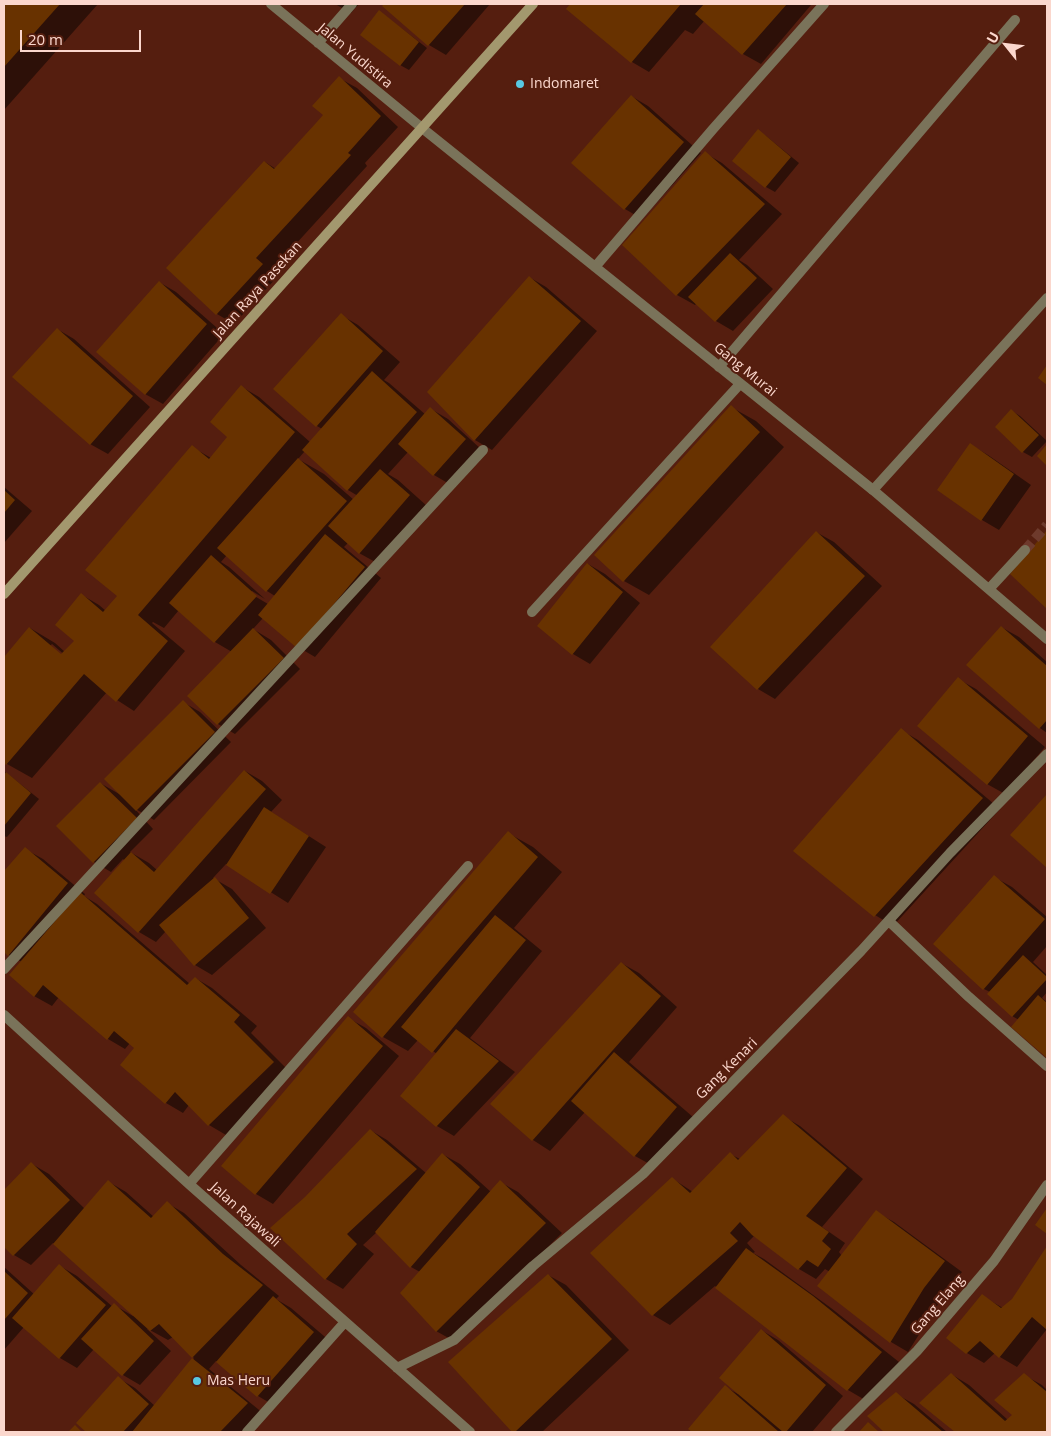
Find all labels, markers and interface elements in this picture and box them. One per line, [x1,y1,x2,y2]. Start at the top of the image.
scale bar [22,20,144,52]
street label: Jalan Yudistira [314,20,396,92]
north arrow [981,20,1031,70]
text: U [982,28,1003,47]
text: 20 m [28,29,63,49]
place label: Indomaret [530,76,599,92]
marker: Indomaret [514,78,526,90]
street label: Jalan Raya Pasekan [210,238,306,342]
street label: Gang Murai [710,340,780,400]
street label: Gang Kenari [693,1035,761,1103]
street label: Jalan Rajawali [206,1179,284,1251]
street label: Gang Elang [908,1272,968,1338]
place label: Mas Heru [207,1373,270,1389]
marker: Mas Heru [191,1375,203,1387]

